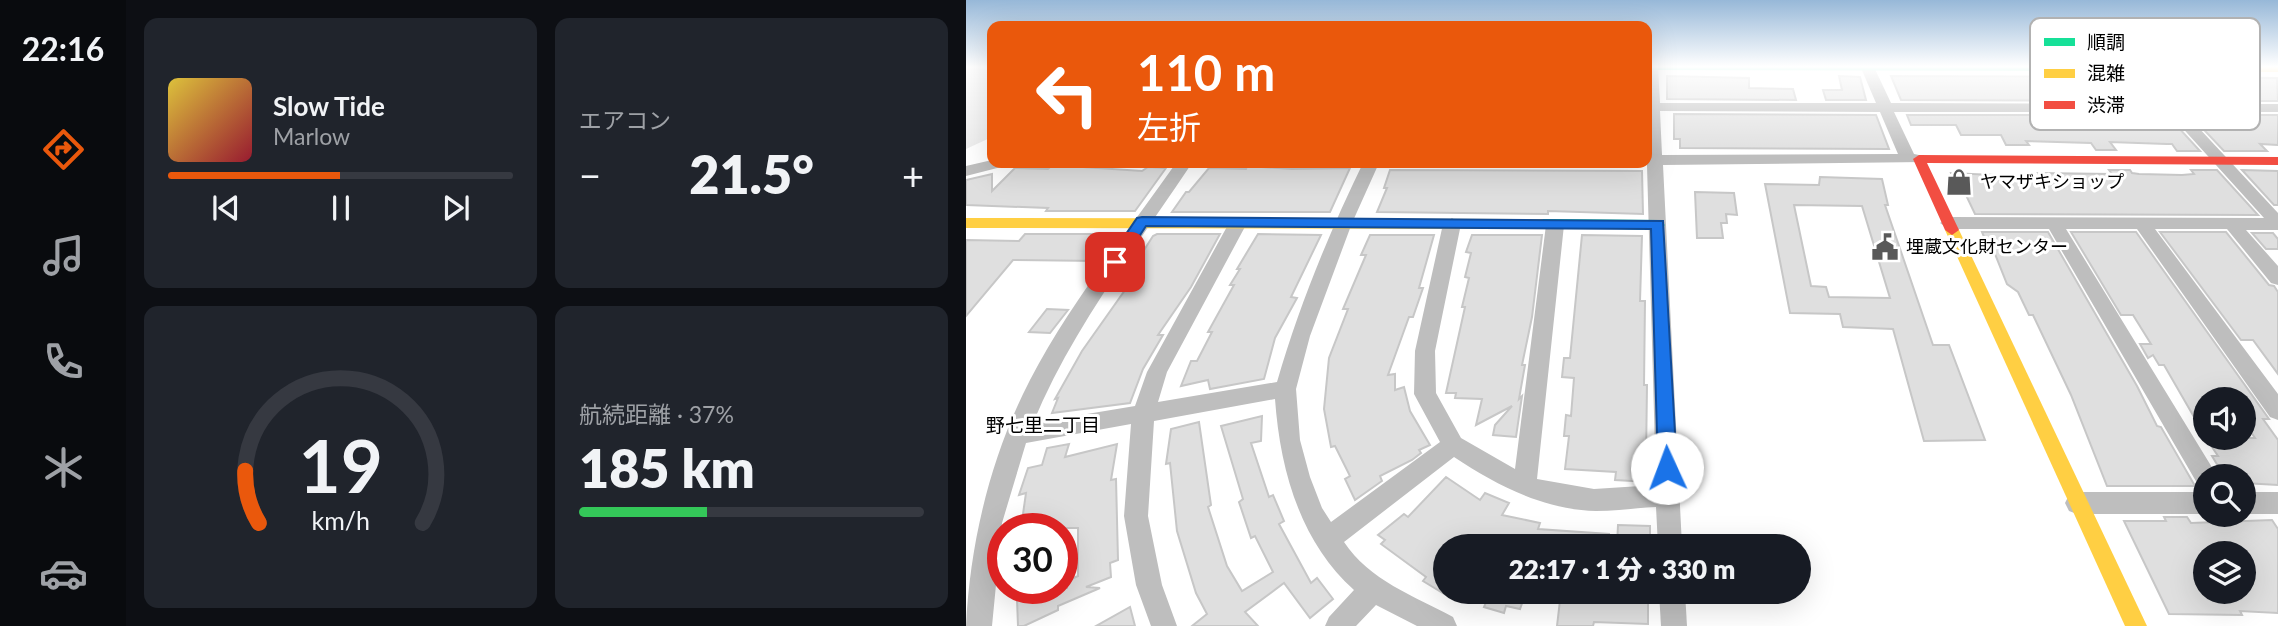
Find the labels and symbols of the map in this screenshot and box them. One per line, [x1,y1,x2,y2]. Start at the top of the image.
legend [2030,18,2260,130]
text: 順調 [2087,30,2125,53]
text: 混雑 [2087,61,2125,84]
text: 渋滞 [2087,93,2125,116]
shop icon: ヤマザキショップ [1944,167,1974,197]
place label: ヤマザキショップ [1980,170,2124,192]
pin [1085,232,1145,292]
public building icon: 埋蔵文化財センター [1870,232,1900,262]
place label: 埋蔵文化財センター [1906,235,2068,257]
district label: 野七里二丁目 [986,413,1100,436]
position arrow [1630,431,1704,505]
speed limit sign: 30 [987,513,1078,604]

